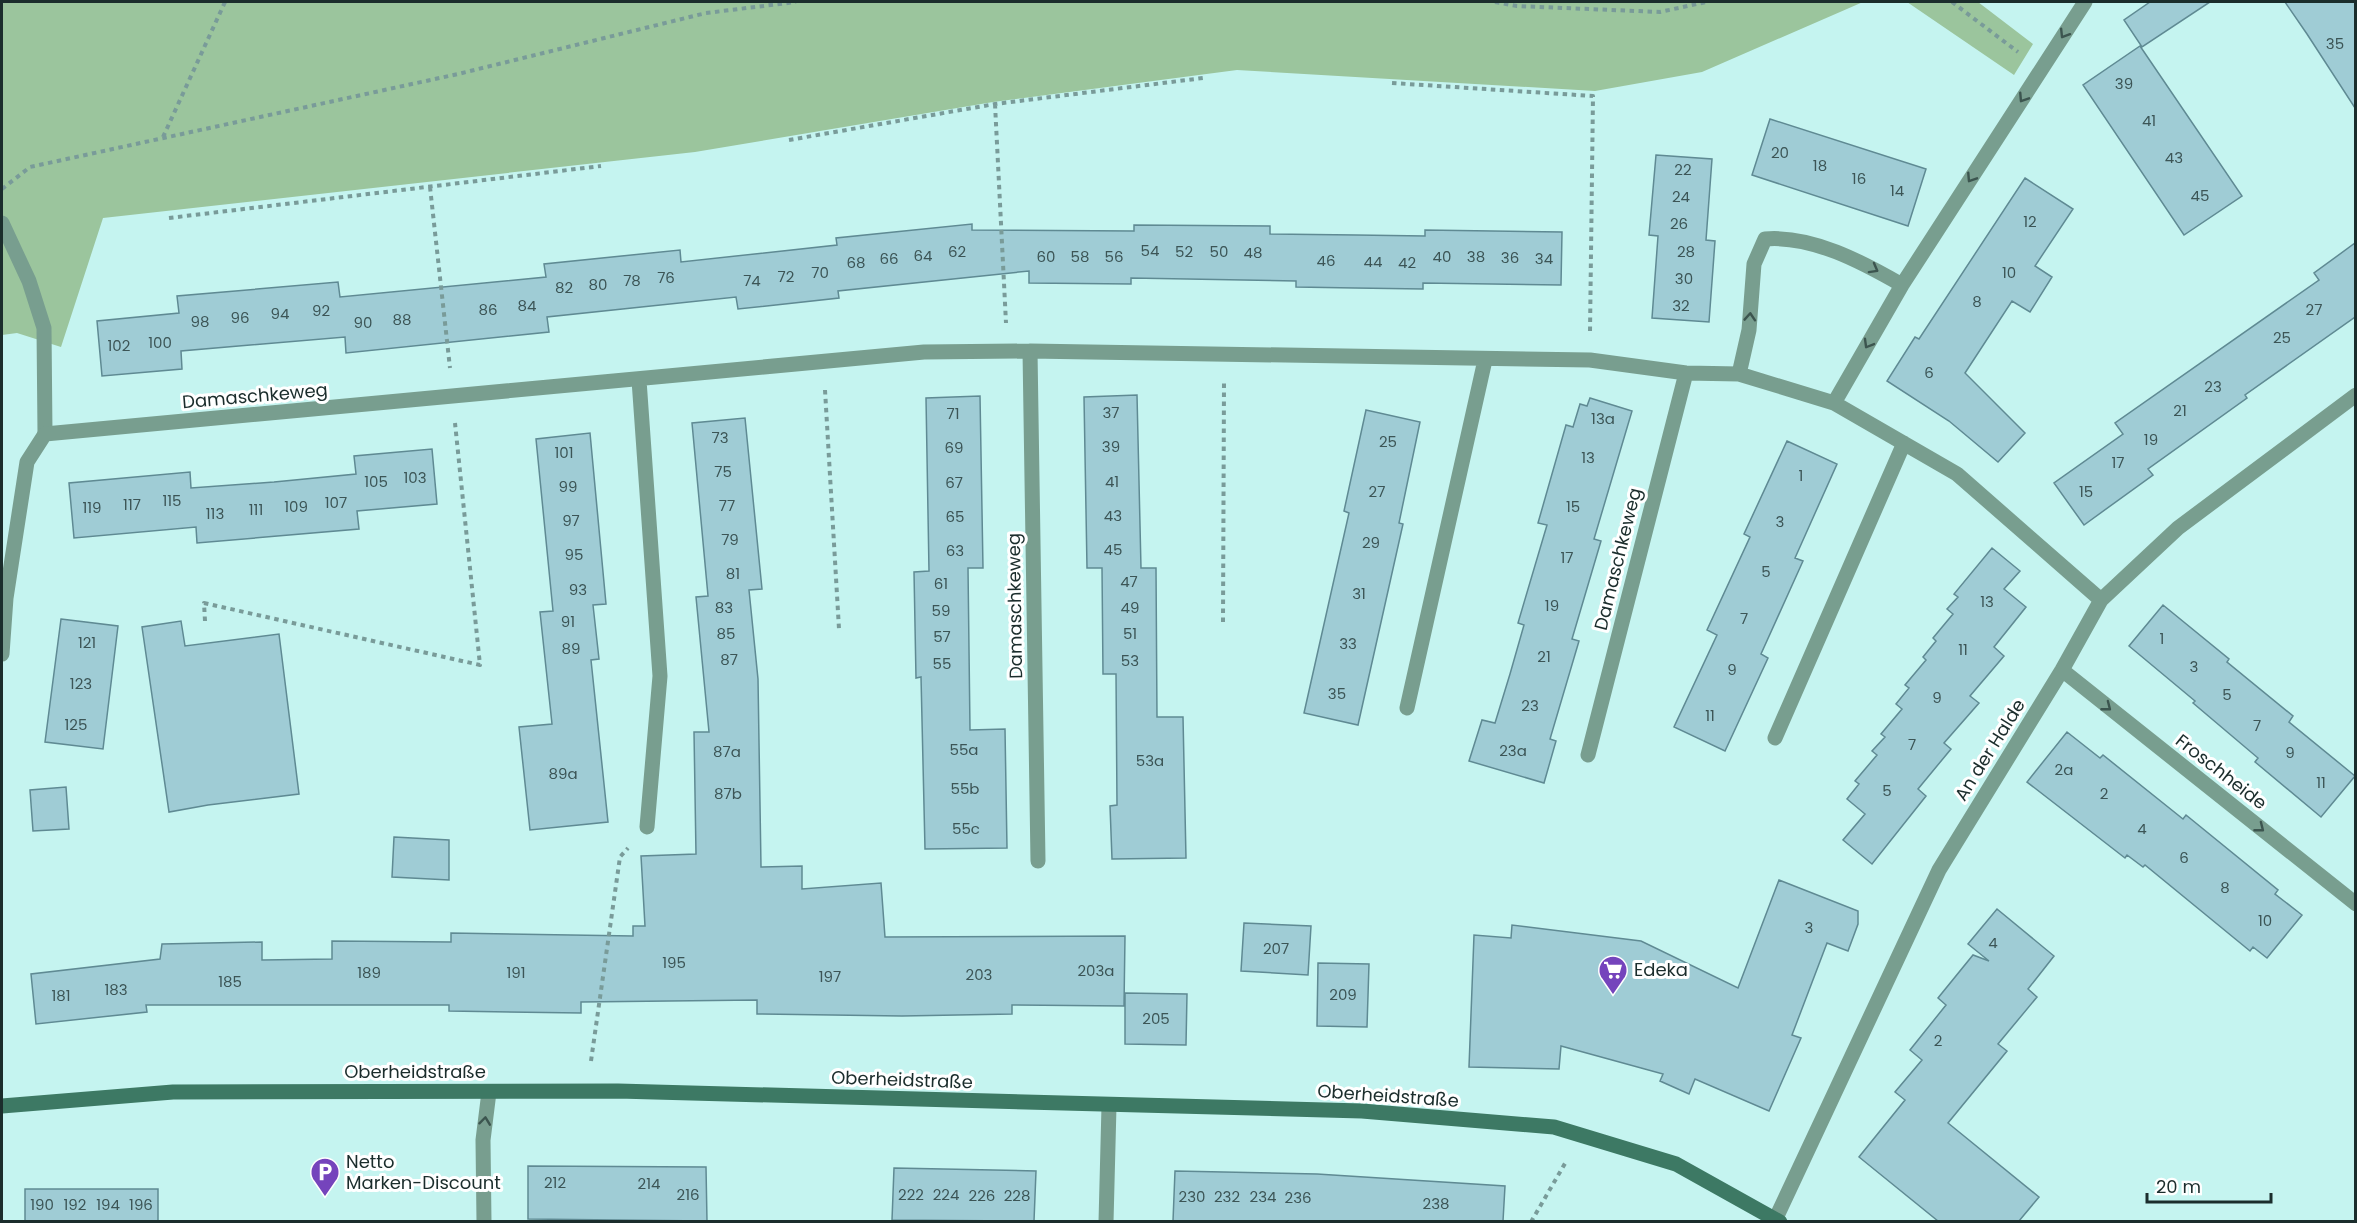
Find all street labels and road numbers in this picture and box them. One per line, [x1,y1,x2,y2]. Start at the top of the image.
street label: Damaschkeweg [181,377,329,414]
street label: Damaschkeweg [1588,485,1647,633]
street label: Damaschkeweg [1001,533,1028,679]
street label: An der Halde [1948,694,2031,805]
street label: Froschheide [2170,728,2272,815]
street label: Oberheidstraße [344,1059,486,1084]
street label: Oberheidstraße [831,1065,973,1094]
street label: Oberheidstraße [1316,1078,1460,1113]

